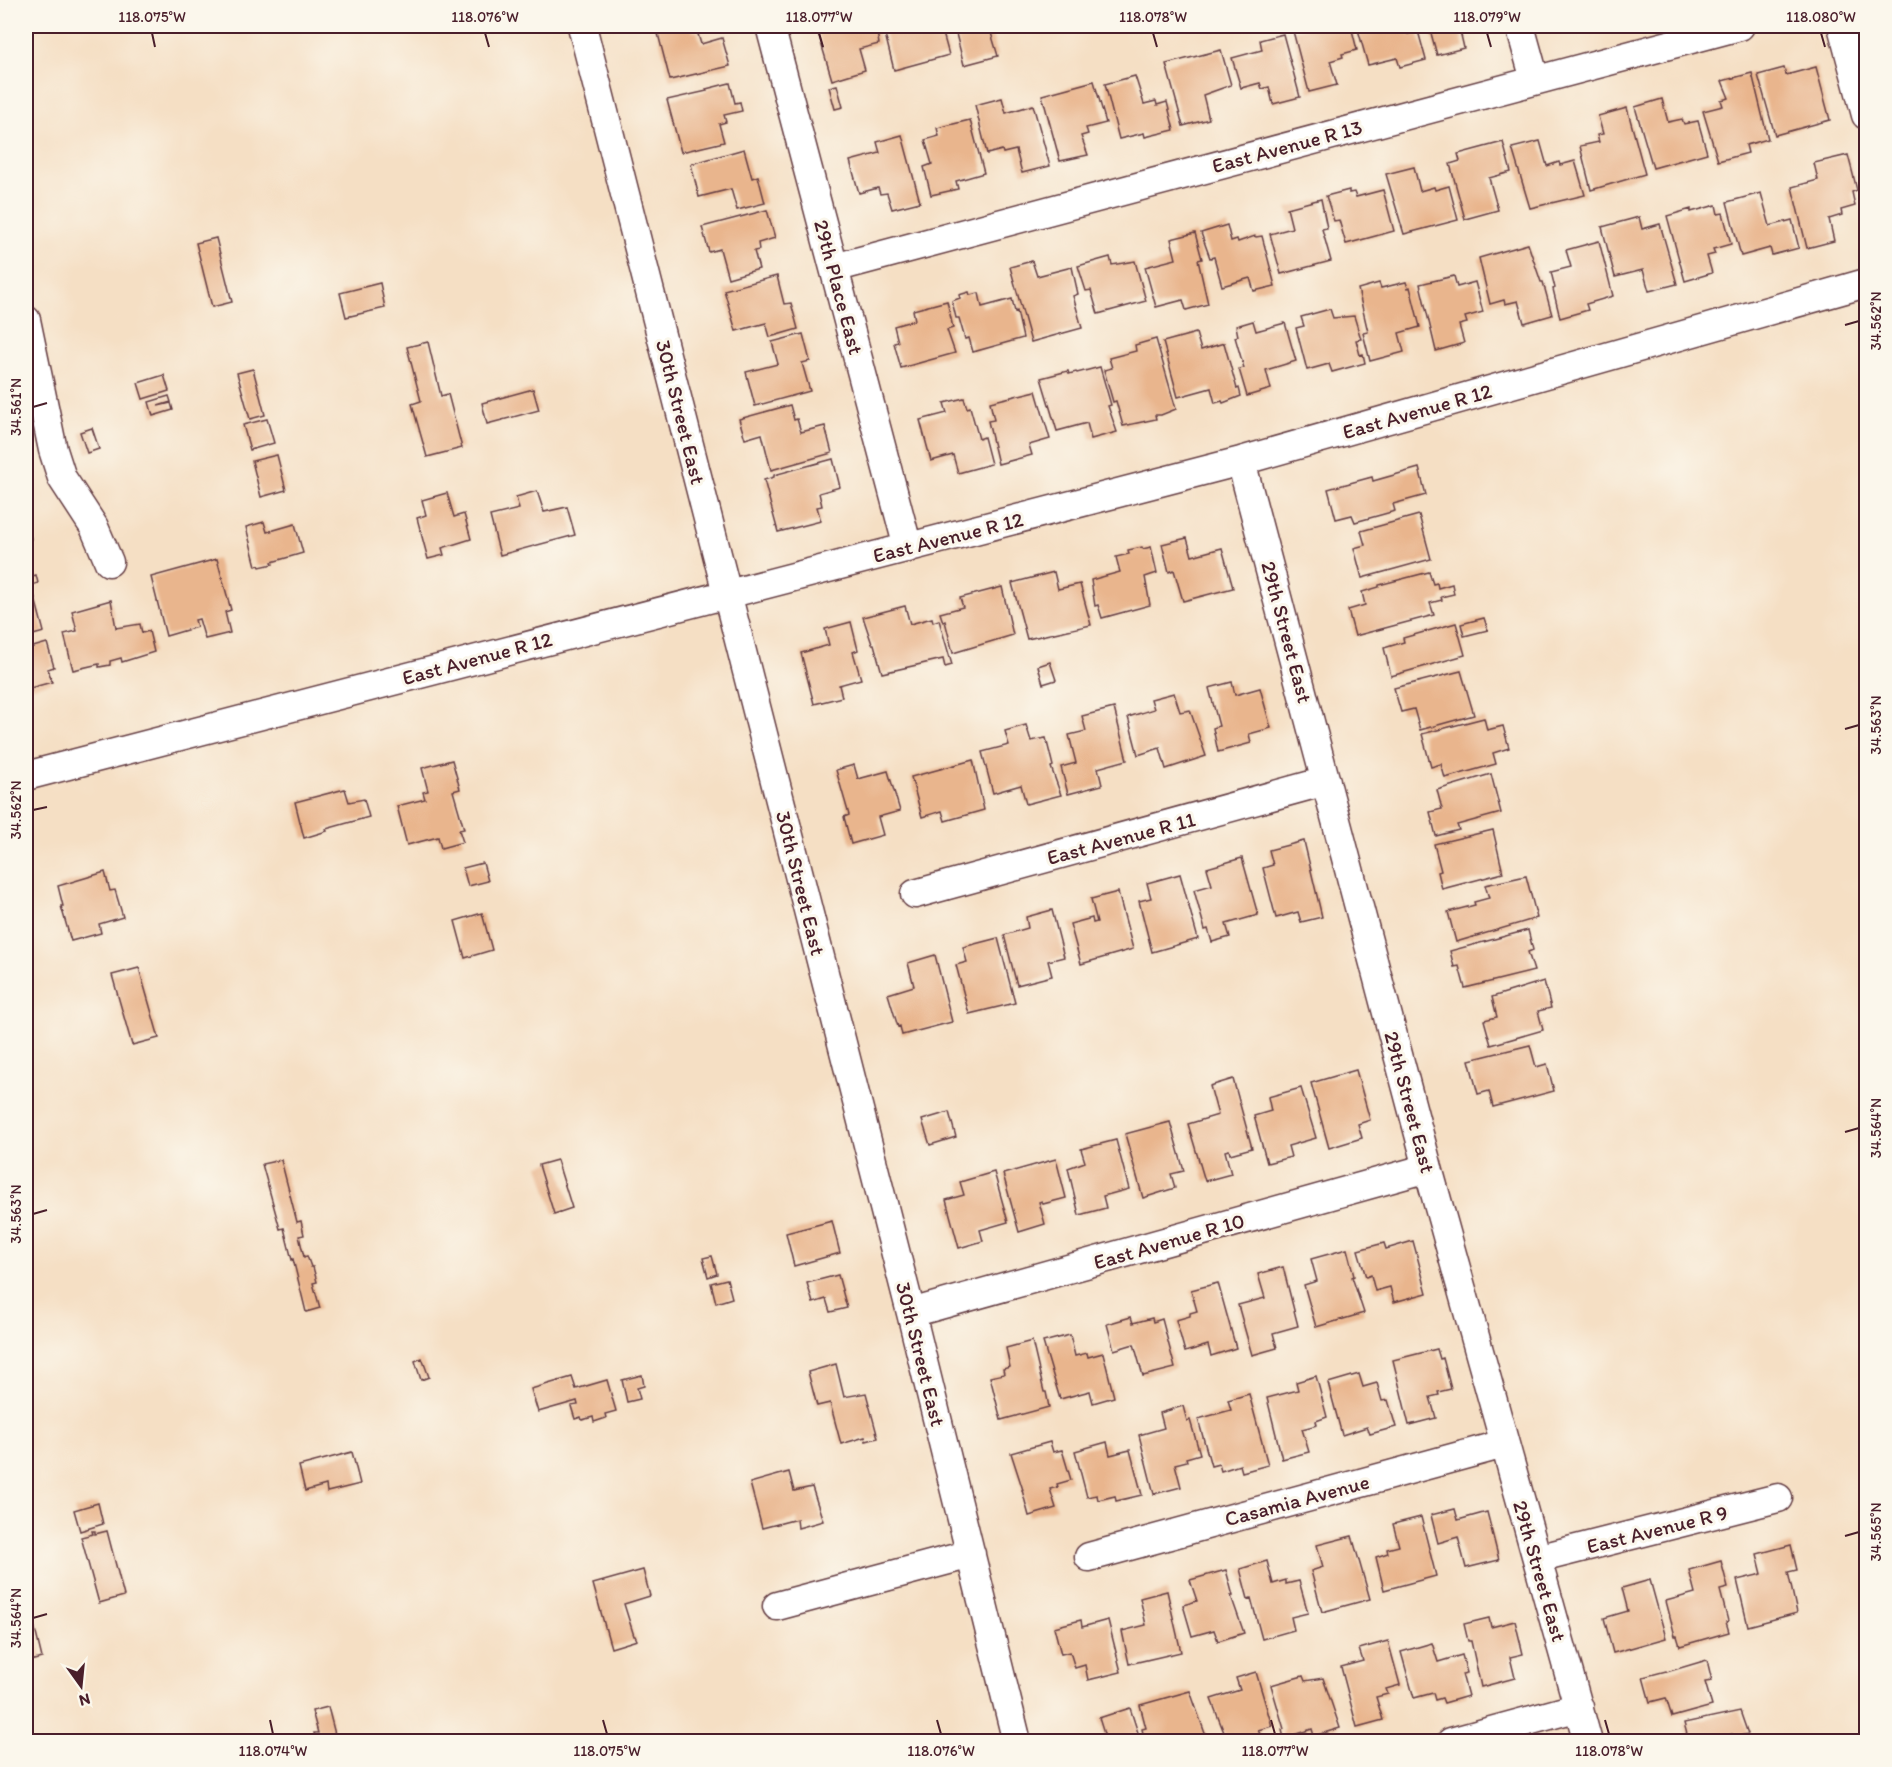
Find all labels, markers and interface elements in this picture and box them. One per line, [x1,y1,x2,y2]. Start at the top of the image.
text: 118.075°W [118,8,186,26]
text: 118.076°W [451,8,519,26]
text: 118.077°W [785,8,853,26]
text: 118.078°W [1119,8,1187,26]
text: 118.079°W [1453,8,1521,26]
text: 118.080°W [1786,8,1856,26]
street label: East Avenue R 13 [1209,114,1365,178]
street label: 29th Place East [809,217,869,357]
text: 34.562°N [1867,291,1885,351]
street label: 30th Street East [651,337,711,487]
text: 34.561°N [7,378,25,436]
street label: East Avenue R 12 [1339,378,1495,444]
street label: East Avenue R 12 [870,506,1026,568]
street label: 29th Street East [1256,558,1318,706]
street label: East Avenue R 12 [399,626,555,690]
text: 34.563°N [1867,695,1885,755]
text: 34.562°N [7,780,25,840]
street label: East Avenue R 11 [1044,806,1198,870]
street label: 30th Street East [771,808,831,958]
street label: 29th Street East [1379,1028,1441,1176]
text: 34.564°N [1867,1098,1885,1158]
text: 34.563°N [7,1184,25,1244]
street label: East Avenue R 10 [1091,1207,1247,1275]
street label: 30th Street East [891,1279,951,1429]
street label: Casamia Avenue [1222,1469,1372,1531]
street label: 29th Street East [1508,1497,1572,1645]
street label: East Avenue R 9 [1584,1499,1730,1559]
text: 34.565°N [1867,1502,1885,1562]
text: 34.564°N [7,1588,25,1648]
north arrow [51,1656,111,1716]
text: N [77,1689,92,1711]
text: 118.074°W [239,1742,308,1760]
text: 118.075°W [573,1742,641,1760]
text: 118.076°W [907,1742,975,1760]
text: 118.077°W [1241,1742,1309,1760]
text: 118.078°W [1575,1742,1643,1760]

